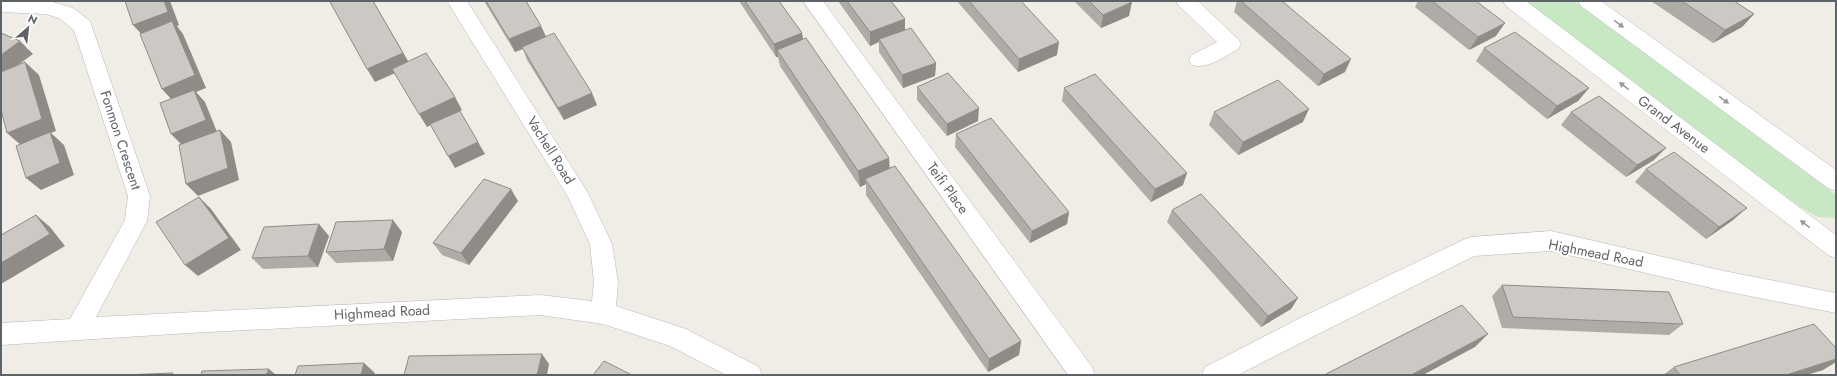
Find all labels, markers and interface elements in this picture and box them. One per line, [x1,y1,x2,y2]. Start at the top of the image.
north arrow [8,8,48,48]
text: N [25,10,40,28]
one-way arrow [1614,20,1624,28]
one-way arrow [1618,82,1629,90]
street label: Fonmon Crescent [96,88,147,193]
street label: Grand Avenue [1634,90,1714,158]
one-way arrow [1719,96,1730,105]
street label: Vachell Road [522,112,580,188]
street label: Teifi Place [922,158,974,218]
one-way arrow [1800,221,1810,229]
street label: Highmead Road [1547,234,1645,272]
street label: Highmead Road [333,299,431,325]

